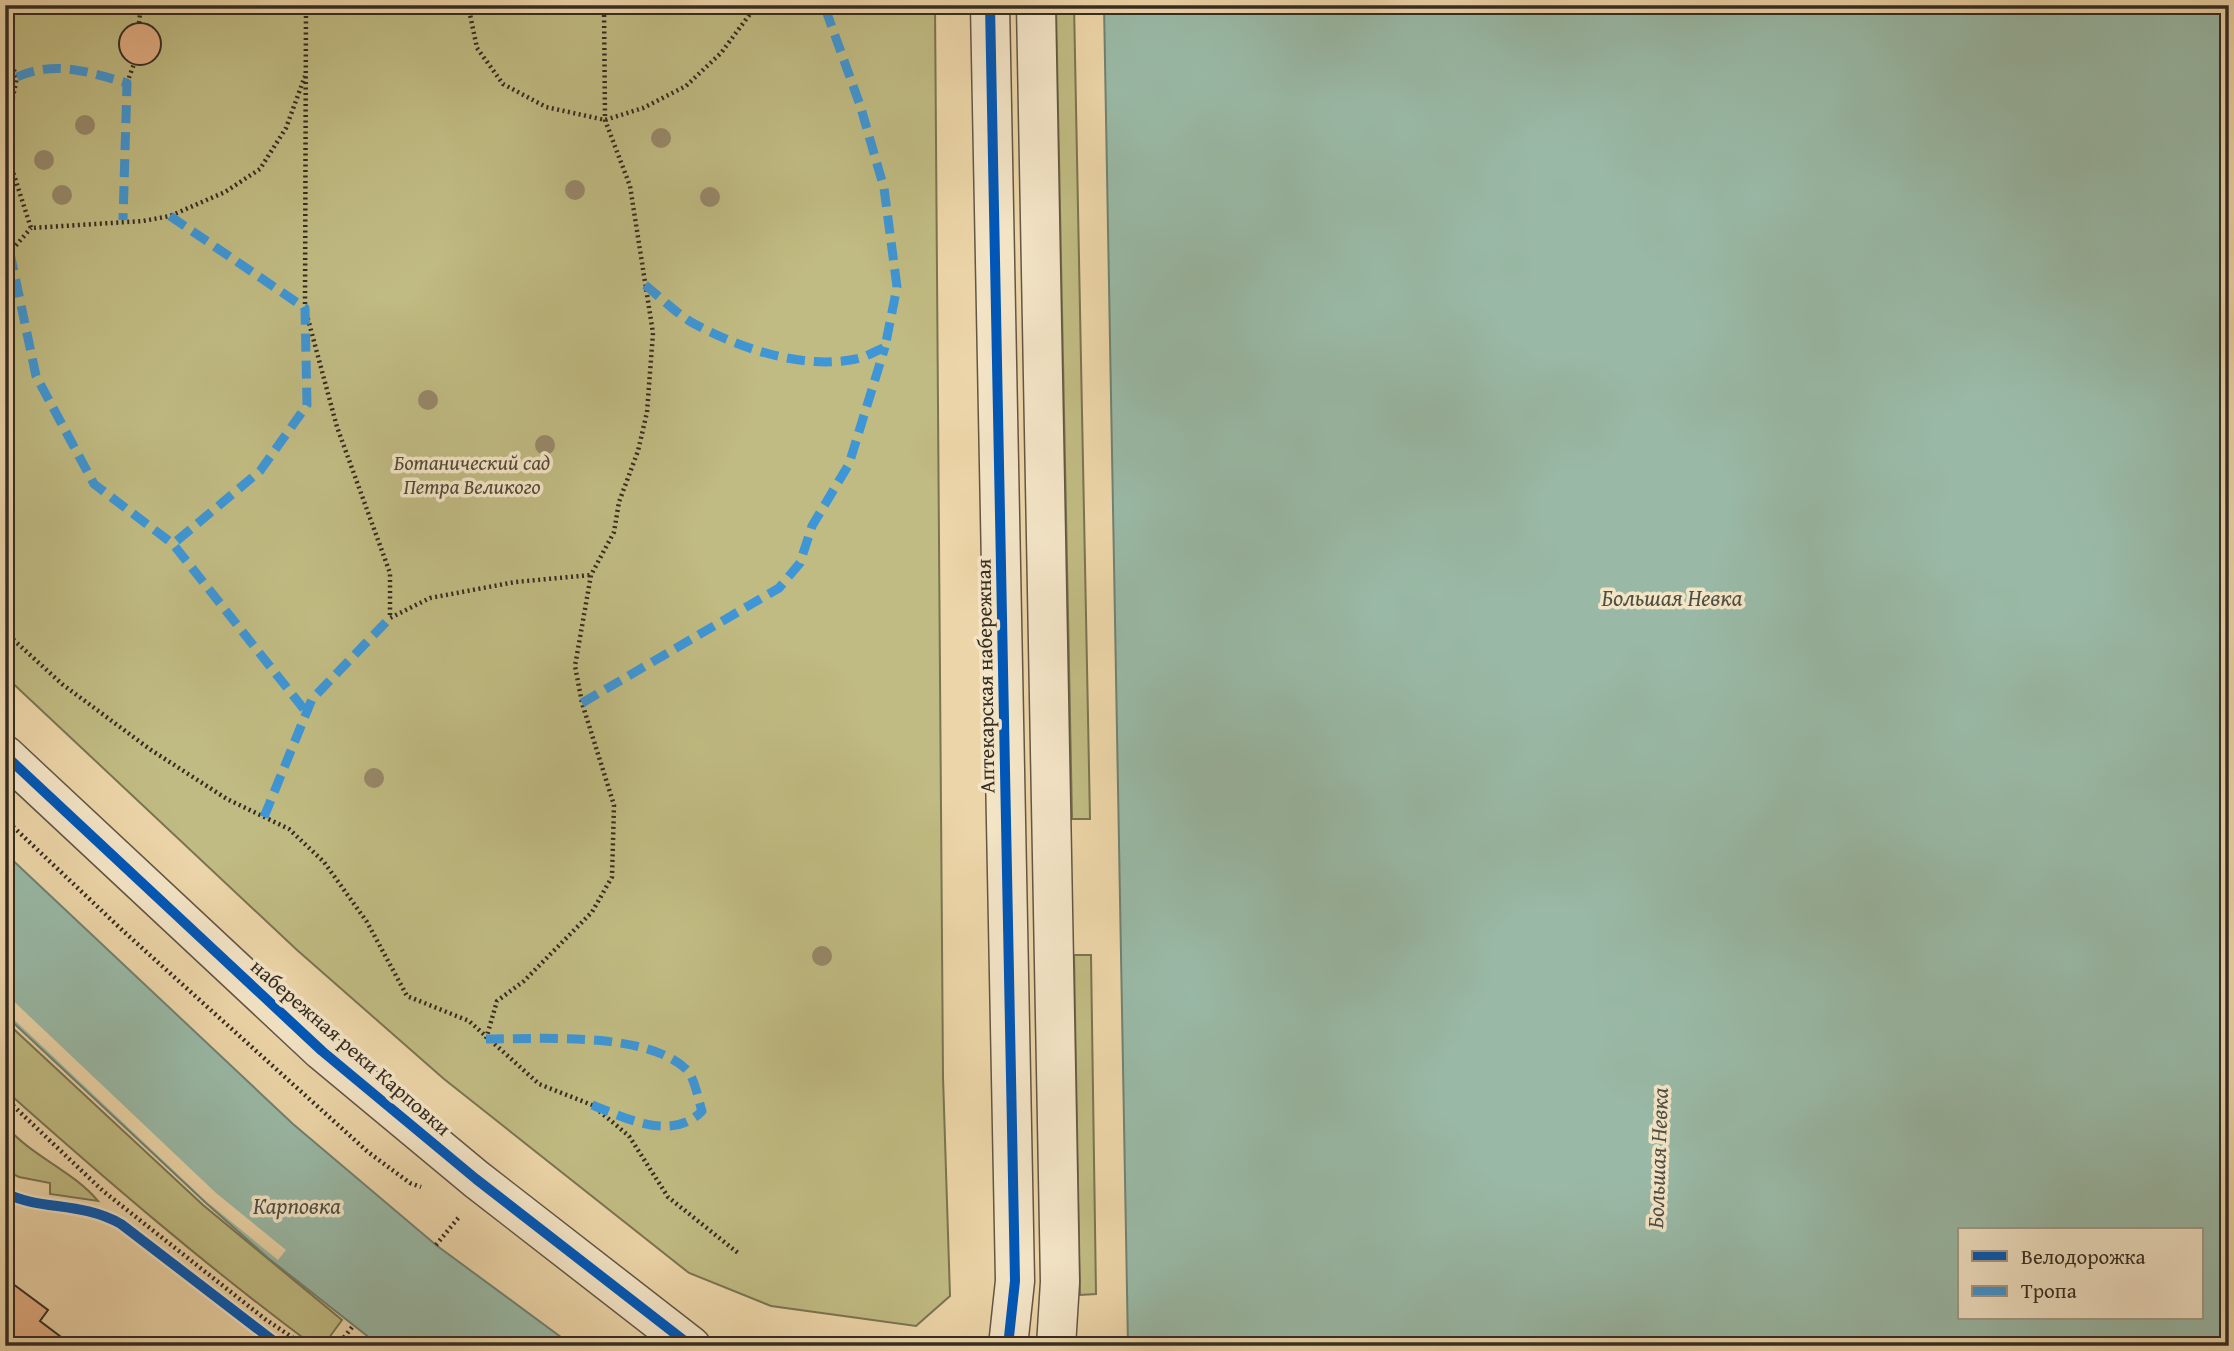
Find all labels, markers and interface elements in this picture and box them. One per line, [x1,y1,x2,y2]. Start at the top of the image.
park label: Ботанический сад Петра Великого [394,447,550,502]
street label: Аптекарская набережная [967,558,1003,794]
water label: Большая Невка [1602,581,1743,614]
street label: набережная реки Карповки [244,951,458,1143]
water label: Большая Невка [1638,1087,1676,1229]
water label: Карповка [253,1189,341,1222]
legend [1958,1228,2202,1320]
text: Велодорожка [2021,1241,2146,1272]
text: Тропа [2021,1275,2077,1306]

